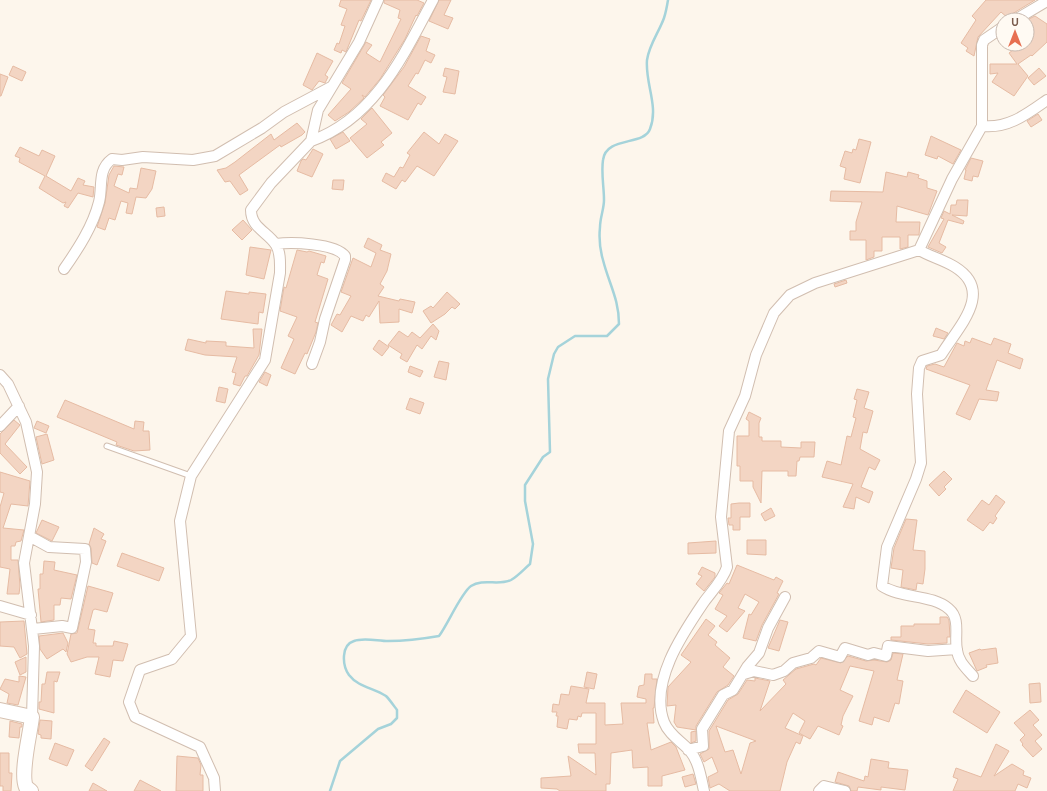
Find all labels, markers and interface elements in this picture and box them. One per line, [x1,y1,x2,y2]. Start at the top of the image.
north arrow [995,12,1035,52]
text: U [1011,15,1019,29]

